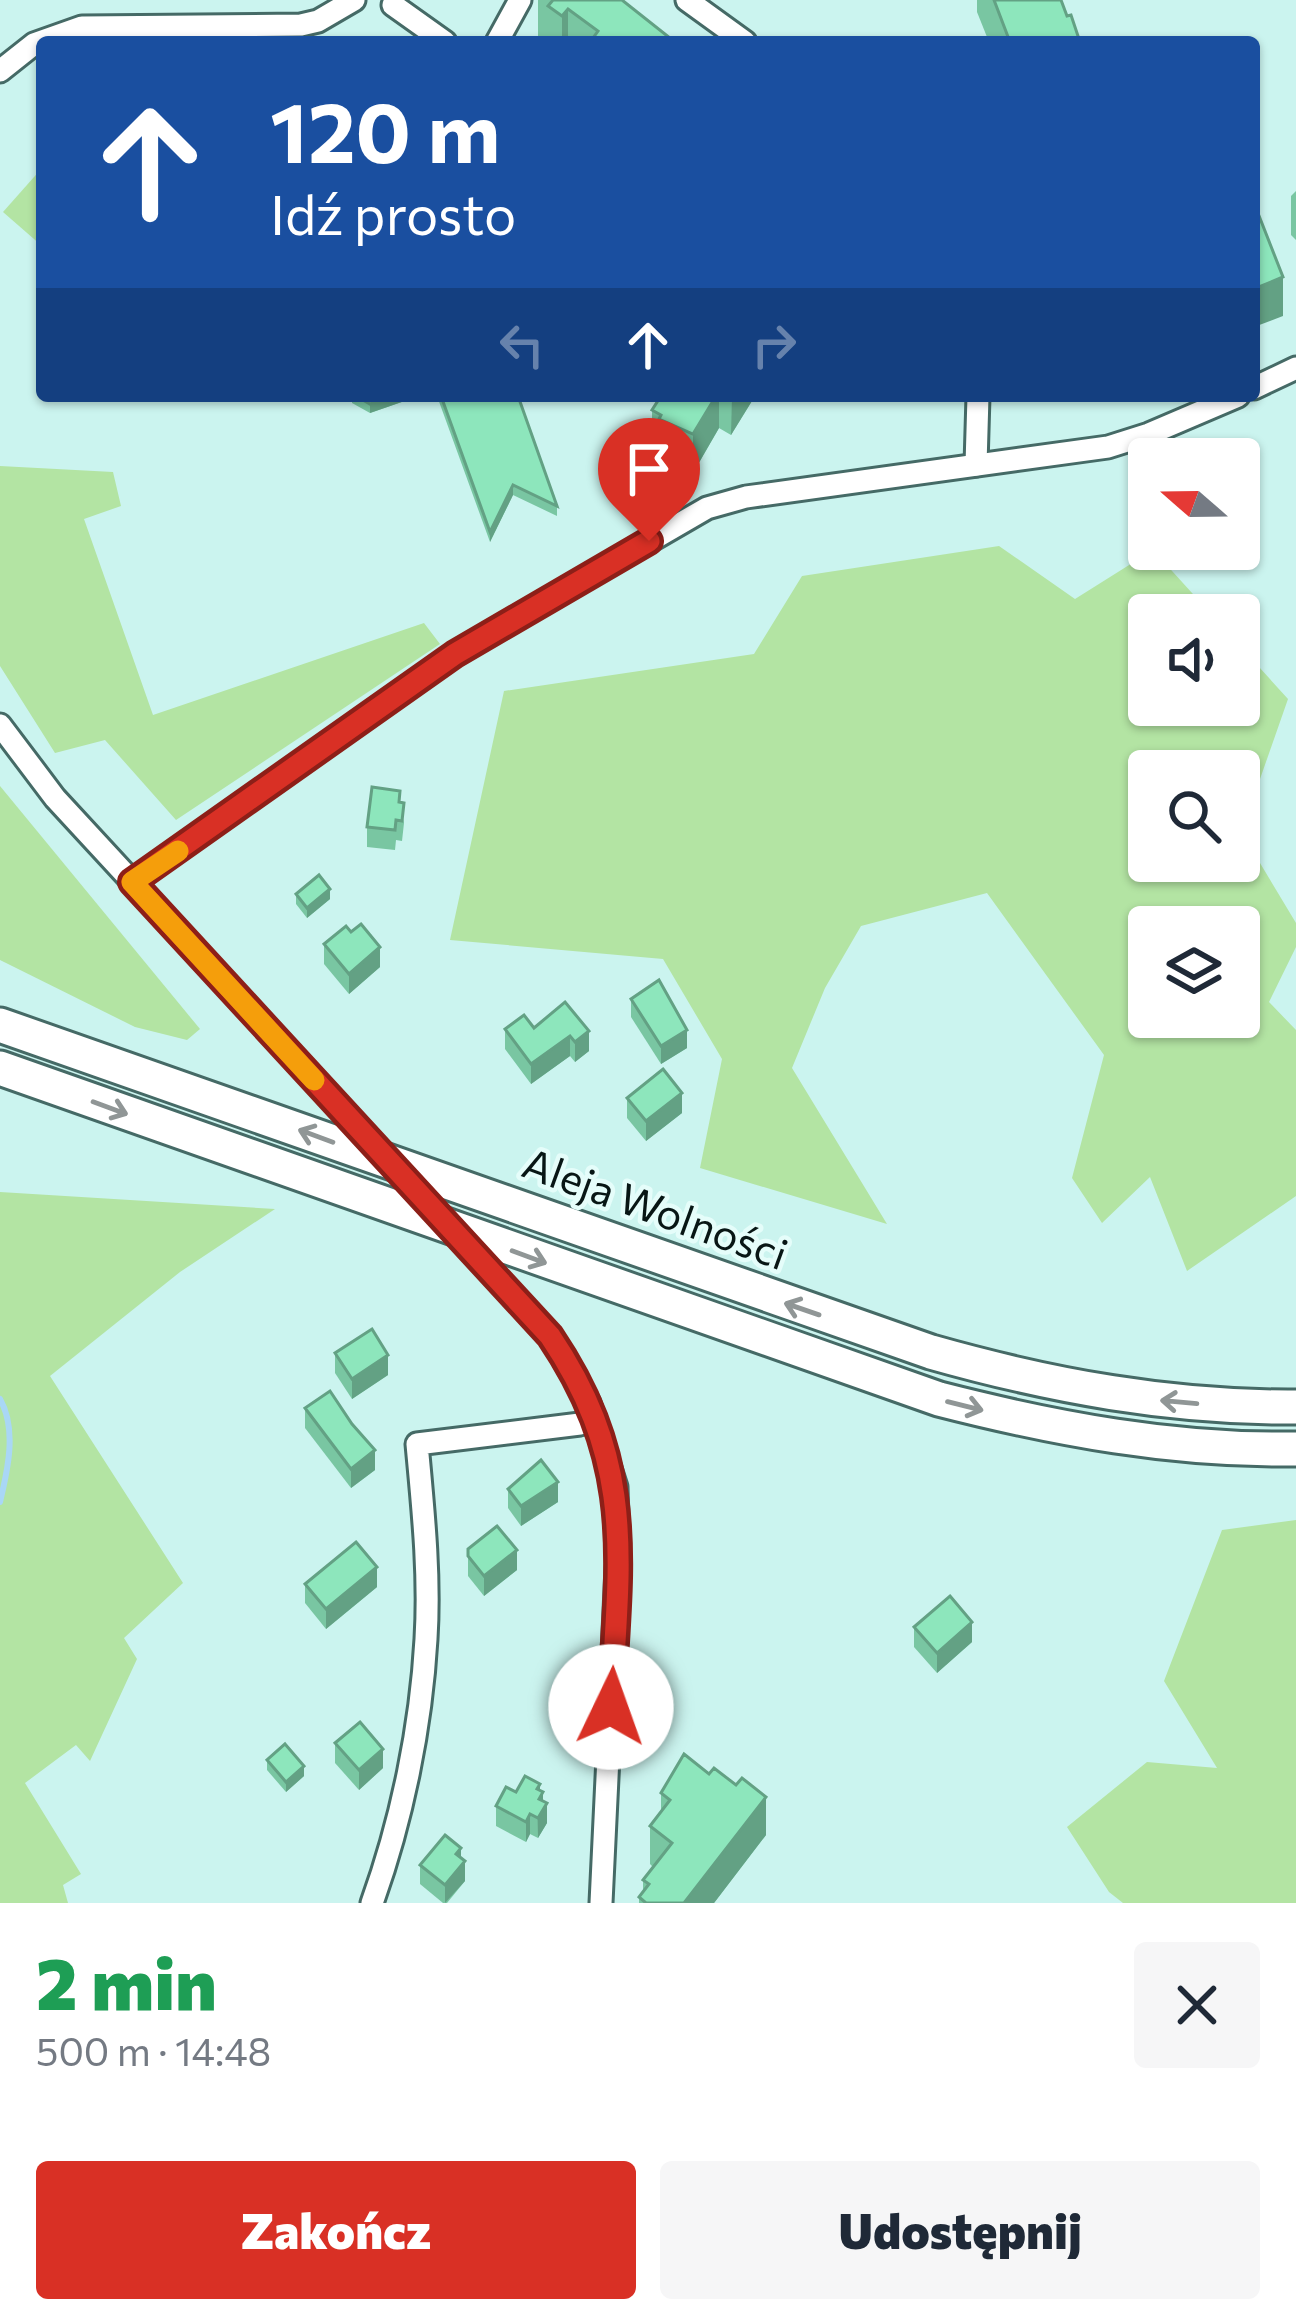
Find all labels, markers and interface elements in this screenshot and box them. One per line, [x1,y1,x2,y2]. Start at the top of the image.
text: 120 m [270,78,500,180]
icon: ahead [72,84,228,240]
text: Idź prosto [270,180,516,246]
icon: left [489,312,555,378]
icon: ahead [615,312,681,378]
icon: right [741,312,807,378]
pin [598,418,700,541]
icon: arrive [616,436,682,502]
north arrow [1128,438,1260,570]
map controls [1128,438,1260,1038]
button: sound [1128,594,1260,726]
button: search [1128,750,1260,882]
button: layers [1128,906,1260,1038]
one-way arrow [91,1099,128,1120]
one-way arrow [298,1124,335,1145]
street label: Aleja Wolności [516,1135,795,1279]
one-way arrow [510,1248,547,1269]
one-way arrow [784,1297,821,1318]
one-way arrow [1160,1390,1199,1413]
one-way arrow [945,1396,983,1418]
position arrow [548,1644,674,1770]
text: 2 min [36,1937,217,2025]
button: close [1134,1942,1260,2068]
text: 500 m · 14:48 [36,2026,271,2074]
button: Zakończ [36,2161,636,2299]
button: Udostępnij [660,2161,1260,2299]

